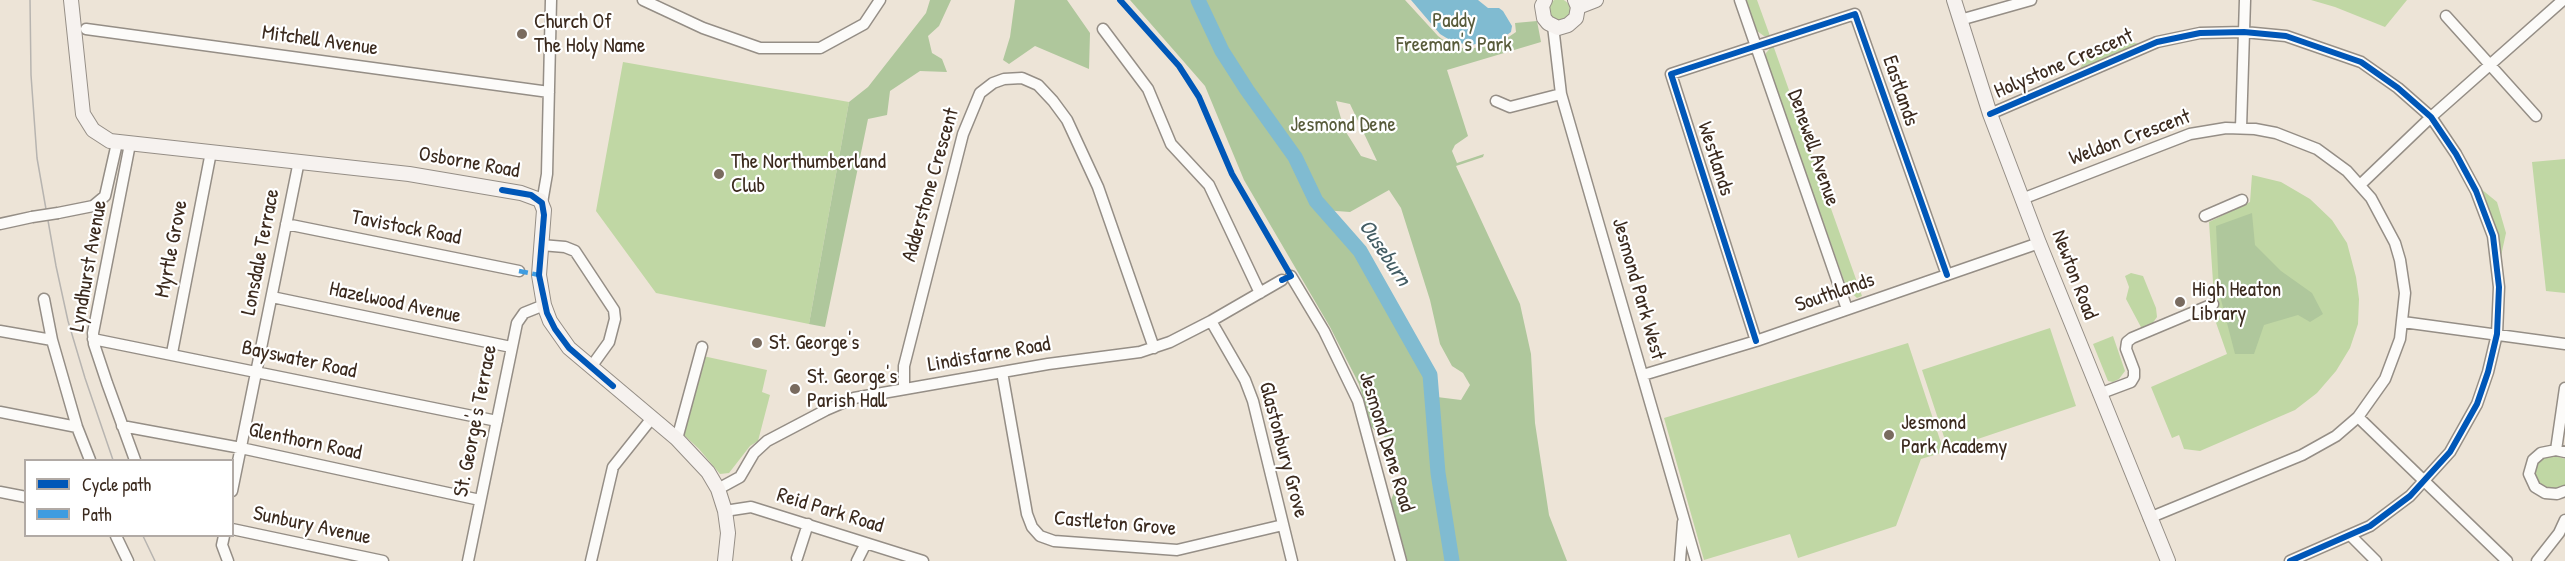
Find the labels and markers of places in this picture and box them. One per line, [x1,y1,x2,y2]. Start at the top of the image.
place label: Church Of The Holy Name [534,9,645,59]
marker: Church Of The Holy Name [515,27,529,41]
place label: The Northumberland Club [731,149,886,199]
marker: The Northumberland Club [712,167,726,181]
place label: High Heaton Library [2192,277,2281,327]
marker: High Heaton Library [2173,295,2187,309]
place label: St. George's [769,330,859,356]
marker: St. George's [750,336,764,350]
place label: St. George's Parish Hall [807,364,897,414]
marker: St. George's Parish Hall [788,382,802,396]
place label: Jesmond Park Academy [1901,410,2007,460]
marker: Jesmond Park Academy [1882,428,1896,442]

